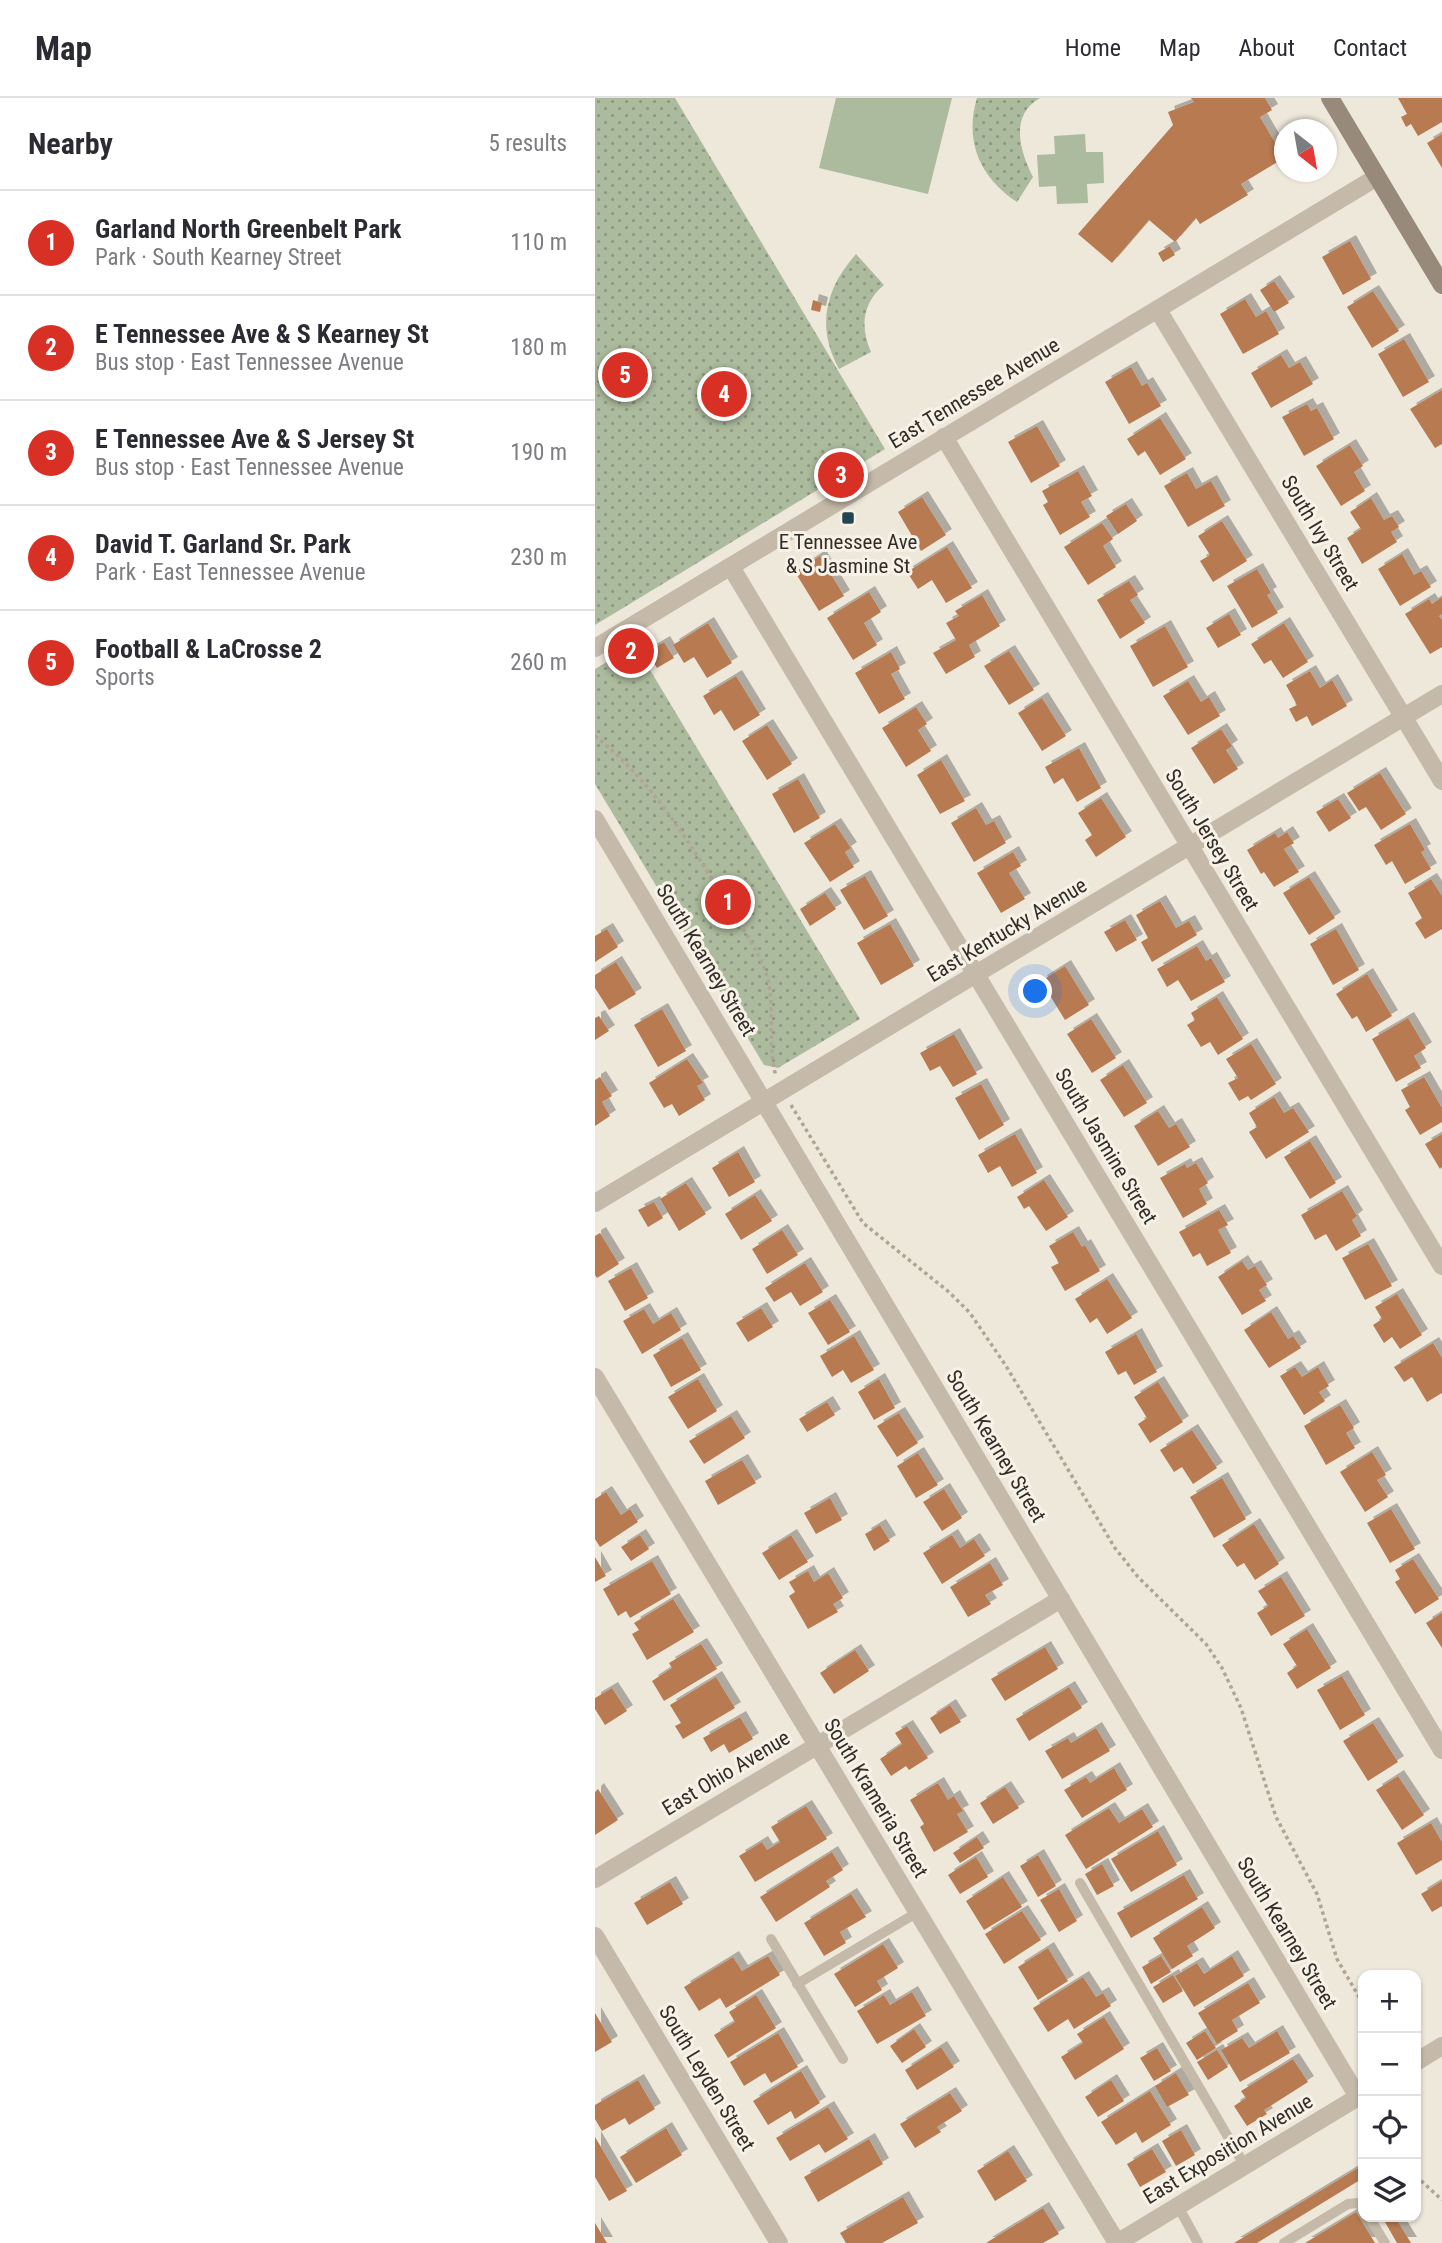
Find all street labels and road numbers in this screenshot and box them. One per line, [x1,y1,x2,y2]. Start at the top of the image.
street label: East Tennessee Avenue [884,332,1064,453]
street label: South Ivy Street [1276,471,1364,595]
street label: South Jersey Street [1160,765,1264,915]
street label: East Kentucky Avenue [923,873,1091,987]
street label: South Kearney Street [651,880,761,1040]
street label: South Jasmine Street [1050,1064,1162,1228]
street label: South Kearney Street [941,1366,1051,1526]
street label: South Krameria Street [819,1714,933,1882]
street label: East Ohio Avenue [658,1725,794,1821]
street label: South Kearney Street [1232,1853,1342,2013]
street label: South Leyden Street [654,2001,760,2155]
street label: East Exposition Avenue [1139,2089,1317,2209]

